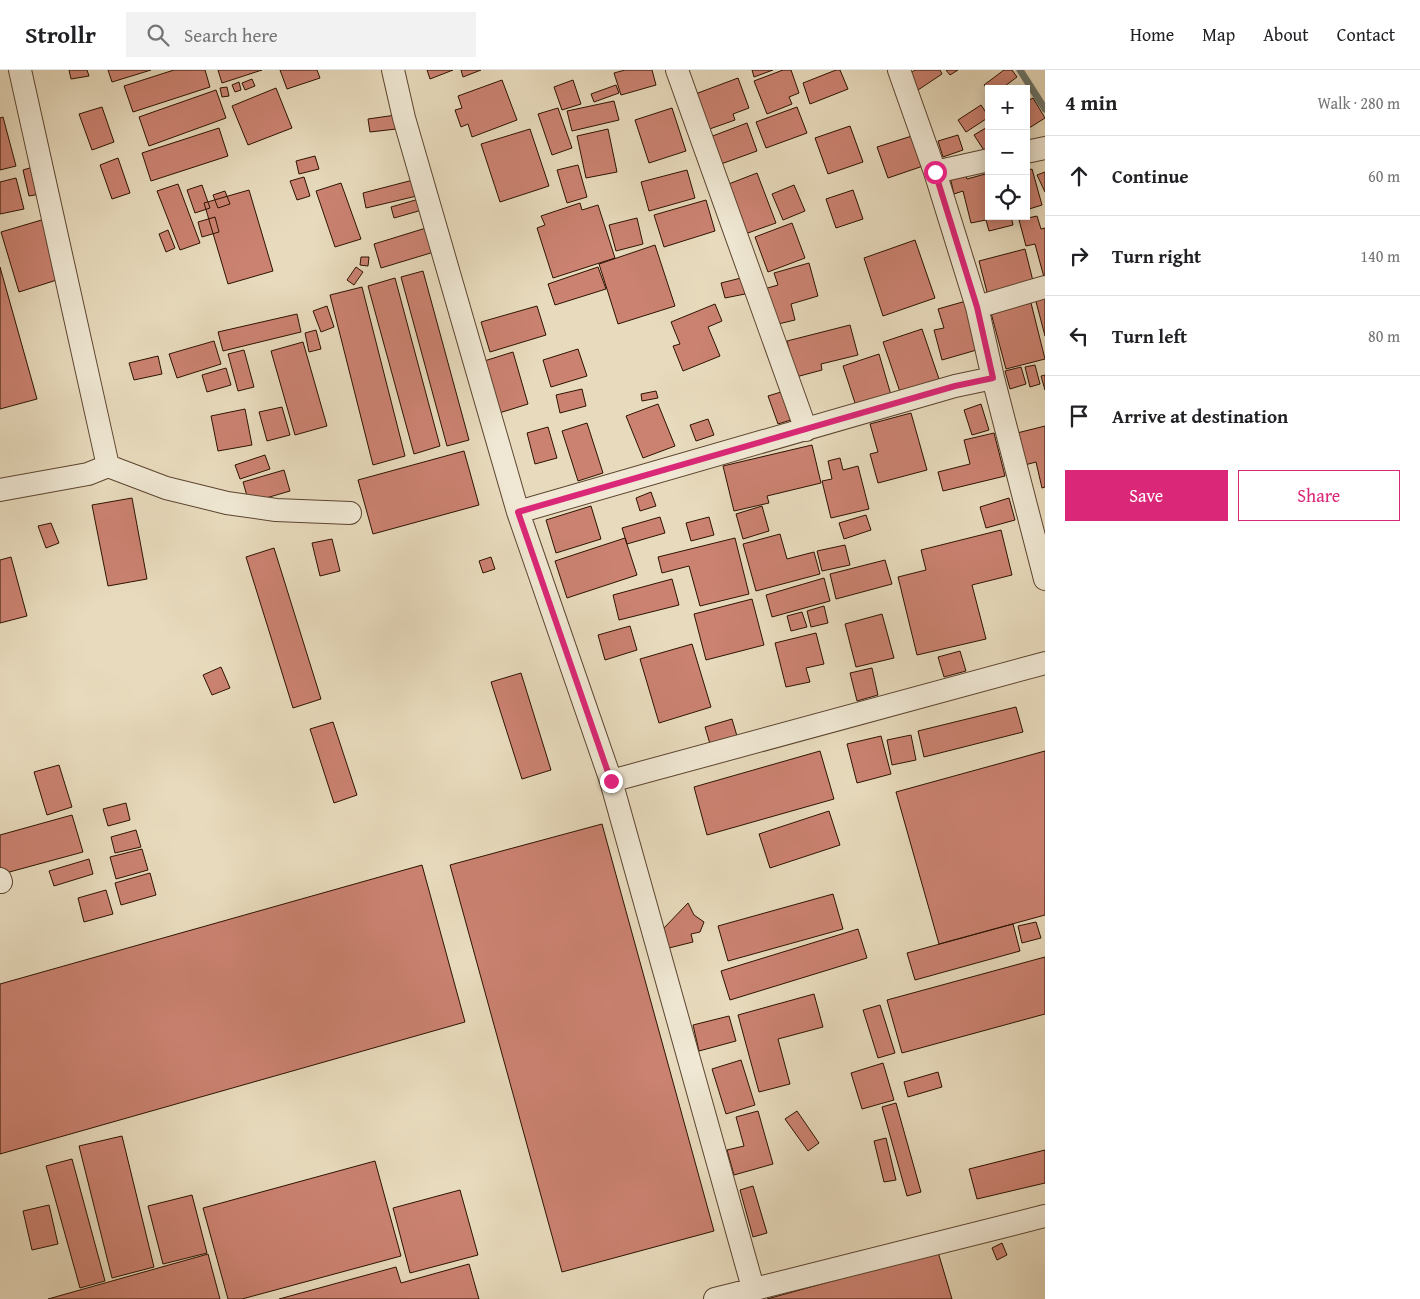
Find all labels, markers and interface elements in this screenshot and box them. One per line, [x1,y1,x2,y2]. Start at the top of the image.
search box [126,12,476,57]
text: Strollr [25,17,96,52]
icon: search [144,21,172,49]
text: Search here [184,21,278,49]
text: Home [1130,21,1174,48]
text: Map [1202,21,1235,48]
text: About [1263,21,1309,48]
text: Contact [1337,21,1395,48]
map controls [985,85,1030,220]
button: + [985,85,1030,130]
text: 4 min [1065,87,1117,118]
text: Walk · 280 m [1317,91,1400,115]
button: − [985,130,1030,175]
route start [924,161,947,184]
icon: ahead [1065,162,1093,190]
text: Continue [1112,162,1189,190]
text: 60 m [1368,164,1400,188]
button: locate [985,175,1030,220]
icon: right [1065,242,1093,270]
text: Turn right [1112,242,1201,270]
text: 140 m [1360,244,1400,268]
icon: left [1065,322,1093,350]
text: Turn left [1112,322,1187,350]
text: 80 m [1368,324,1400,348]
icon: arrive [1065,402,1093,430]
text: Arrive at destination [1112,402,1288,430]
button: Save [1065,470,1228,521]
button: Share [1238,470,1400,521]
route end [600,770,623,793]

